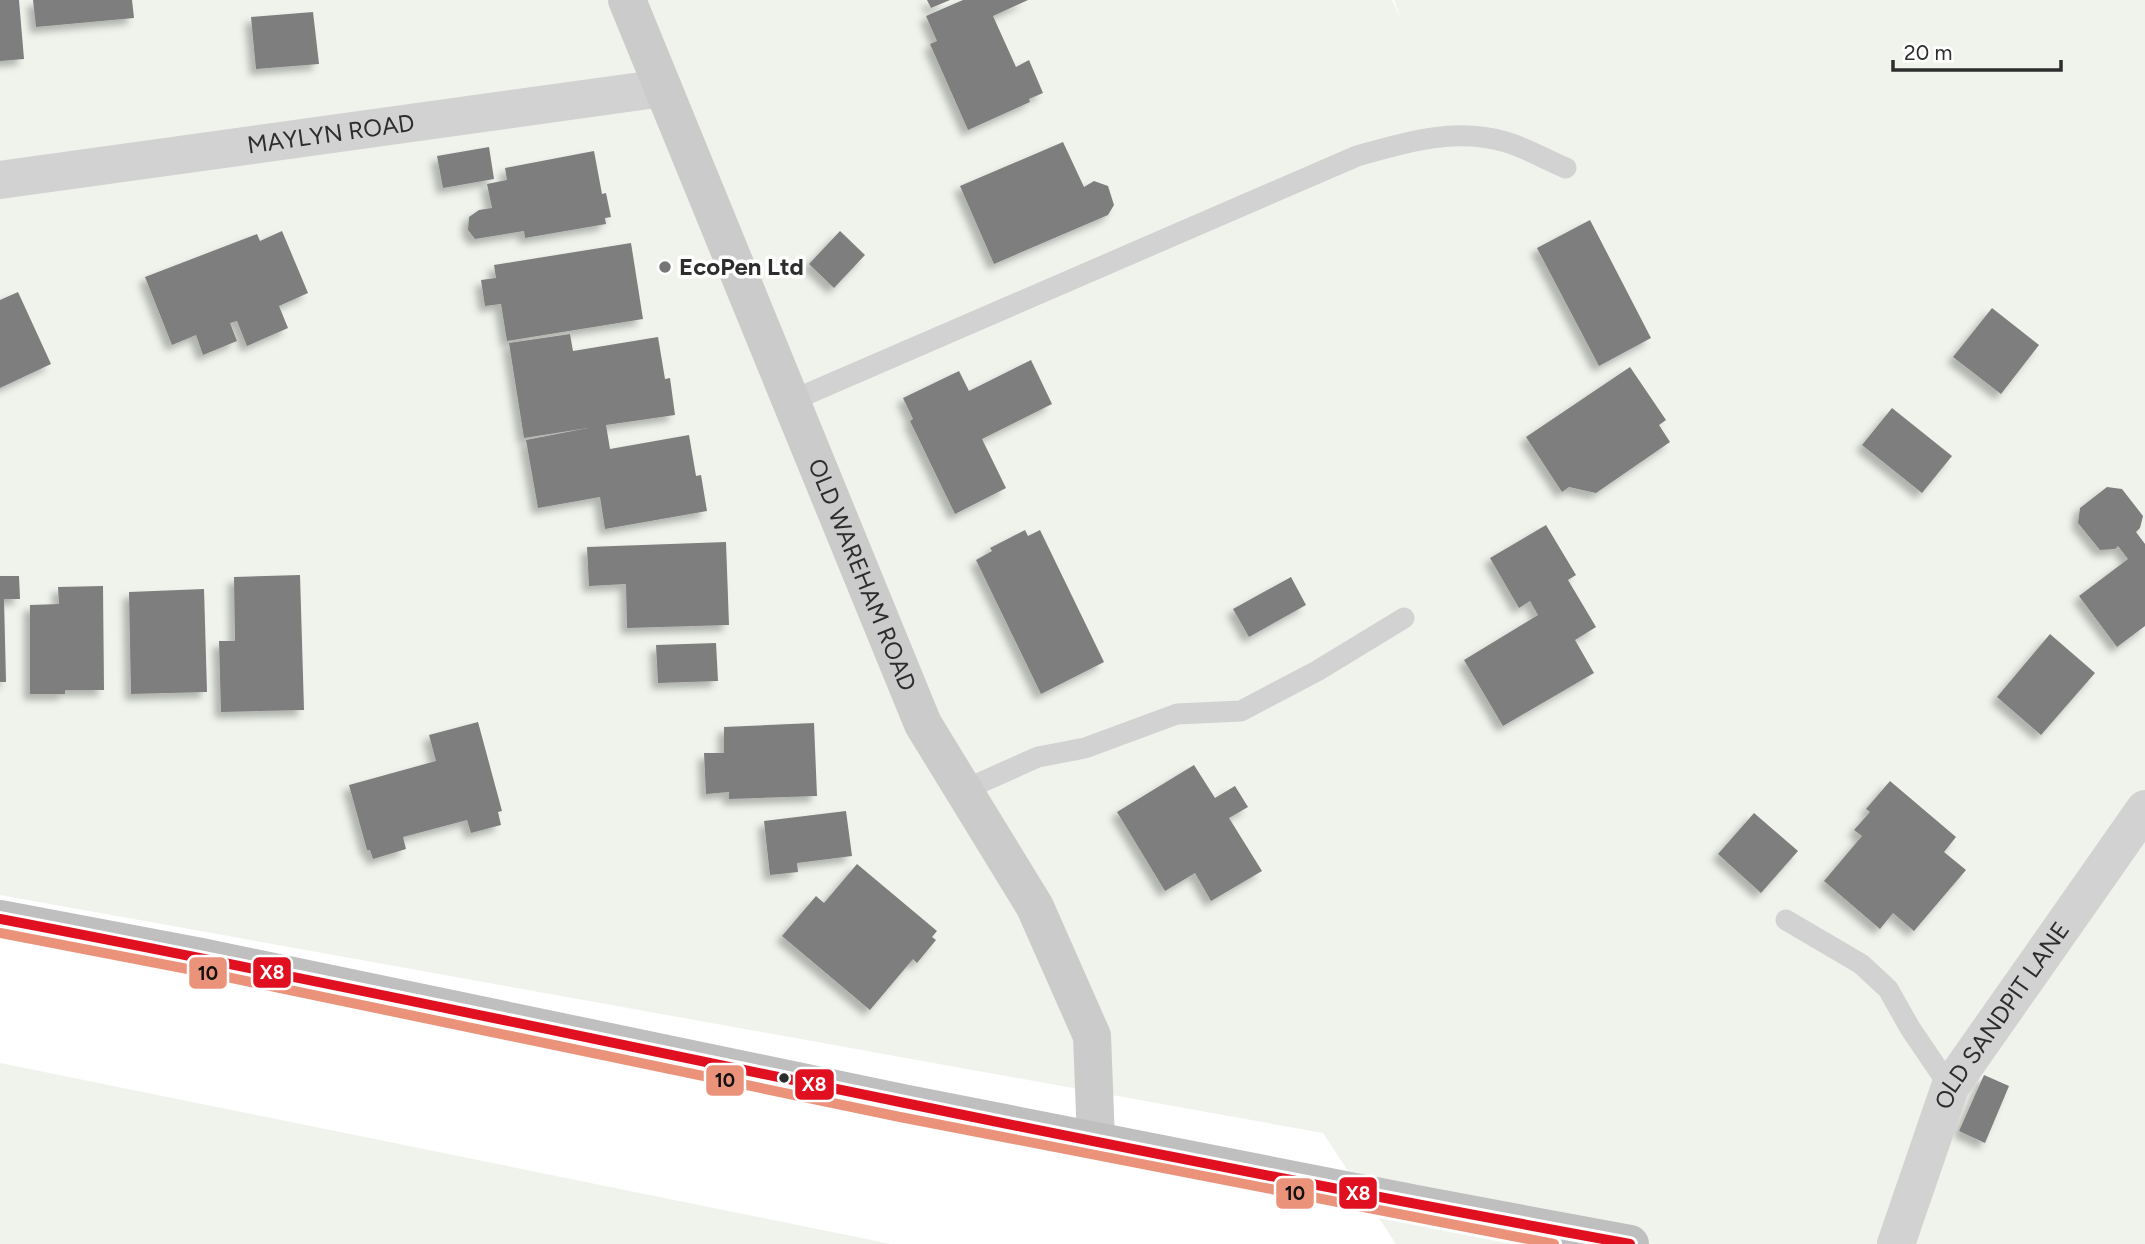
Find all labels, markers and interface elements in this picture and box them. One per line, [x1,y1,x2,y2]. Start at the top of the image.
scale bar [1893,28,2061,72]
text: 20 m [1904,40,1952,65]
street label: MAYLYN ROAD [245,108,416,160]
place label: EcoPen Ltd [679,252,804,281]
marker: EcoPen Ltd [657,259,673,275]
street label: OLD WAREHAM ROAD [802,454,923,695]
street label: OLD SANDPIT LANE [1929,916,2075,1113]
line badge: 10 [188,956,228,990]
line badge: X8 [252,956,292,989]
text: X8 [260,961,284,984]
text: 10 [198,962,218,985]
line badge: 10 [705,1064,745,1097]
line badge: X8 [794,1068,835,1101]
text: 10 [715,1069,735,1092]
unlabelled marker [777,1071,791,1085]
text: X8 [802,1073,826,1096]
line badge: X8 [1338,1176,1378,1210]
line badge: 10 [1275,1177,1315,1210]
text: 10 [1285,1182,1305,1205]
text: X8 [1346,1182,1370,1205]

